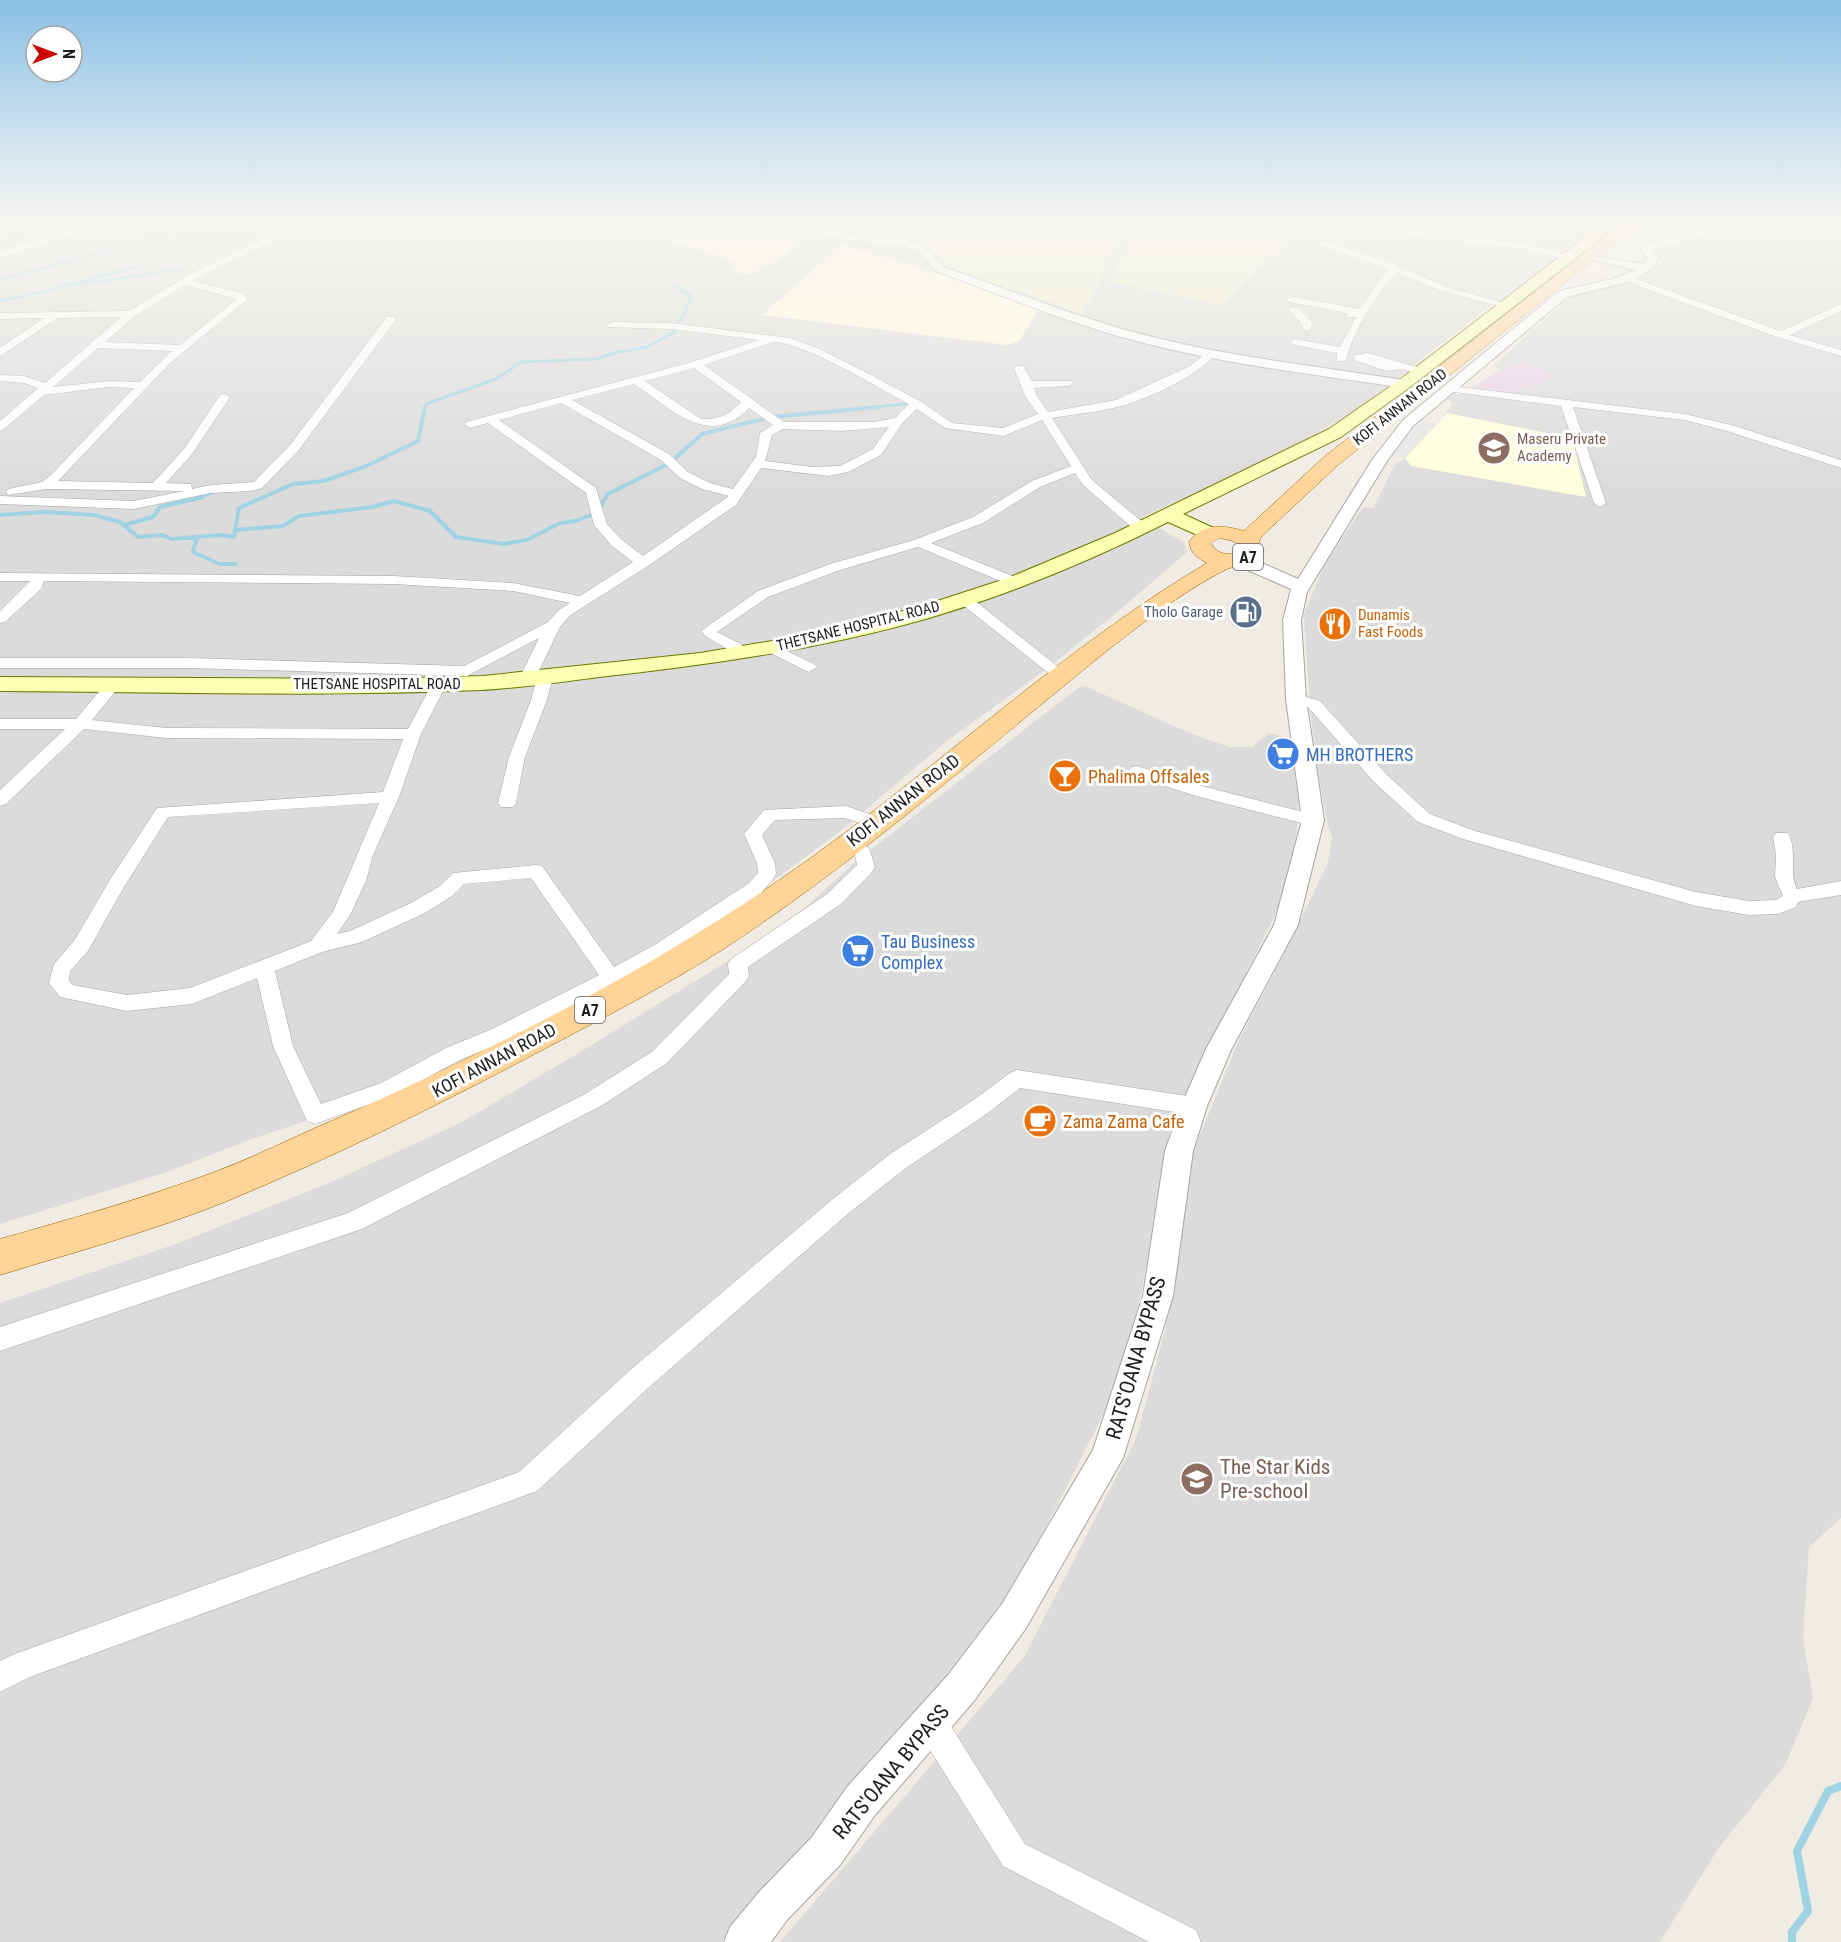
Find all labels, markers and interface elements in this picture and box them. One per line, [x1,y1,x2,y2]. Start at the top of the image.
north arrow [24,24,84,84]
text: N [59,49,78,59]
street label: KOFI ANNAN ROAD [1349,365,1451,449]
school or university icon: Maseru Private Academy [1476,430,1512,466]
place label: Maseru Private Academy [1517,430,1606,465]
road number: A7 [1233,544,1263,570]
fuel station icon: Tholo Garage [1228,594,1264,630]
street label: THETSANE HOSPITAL ROAD [775,597,941,655]
place label: Tholo Garage [1144,603,1223,621]
restaurant icon: Dunamis Fast Foods [1317,606,1353,642]
place label: Dunamis Fast Foods [1358,606,1423,641]
street label: THETSANE HOSPITAL ROAD [293,675,461,693]
supermarket icon: MH BROTHERS [1265,736,1301,772]
place label: MH BROTHERS [1306,744,1413,765]
street label: KOFI ANNAN ROAD [843,750,963,850]
bar icon: Phalima Offsales [1047,758,1083,794]
place label: Phalima Offsales [1088,766,1210,787]
place label: Tau Business Complex [881,931,975,973]
supermarket icon: Tau Business Complex [840,933,876,969]
road number: A7 [575,997,605,1023]
street label: KOFI ANNAN ROAD [429,1019,559,1101]
cafe icon: Zama Zama Cafe [1022,1103,1058,1139]
place label: Zama Zama Cafe [1063,1111,1184,1132]
street label: RATS'OANA BYPASS [1101,1274,1171,1442]
place label: The Star Kids Pre-school [1220,1455,1330,1503]
school or university icon: The Star Kids Pre-school [1179,1461,1215,1497]
street label: RATS'OANA BYPASS [828,1700,954,1844]

